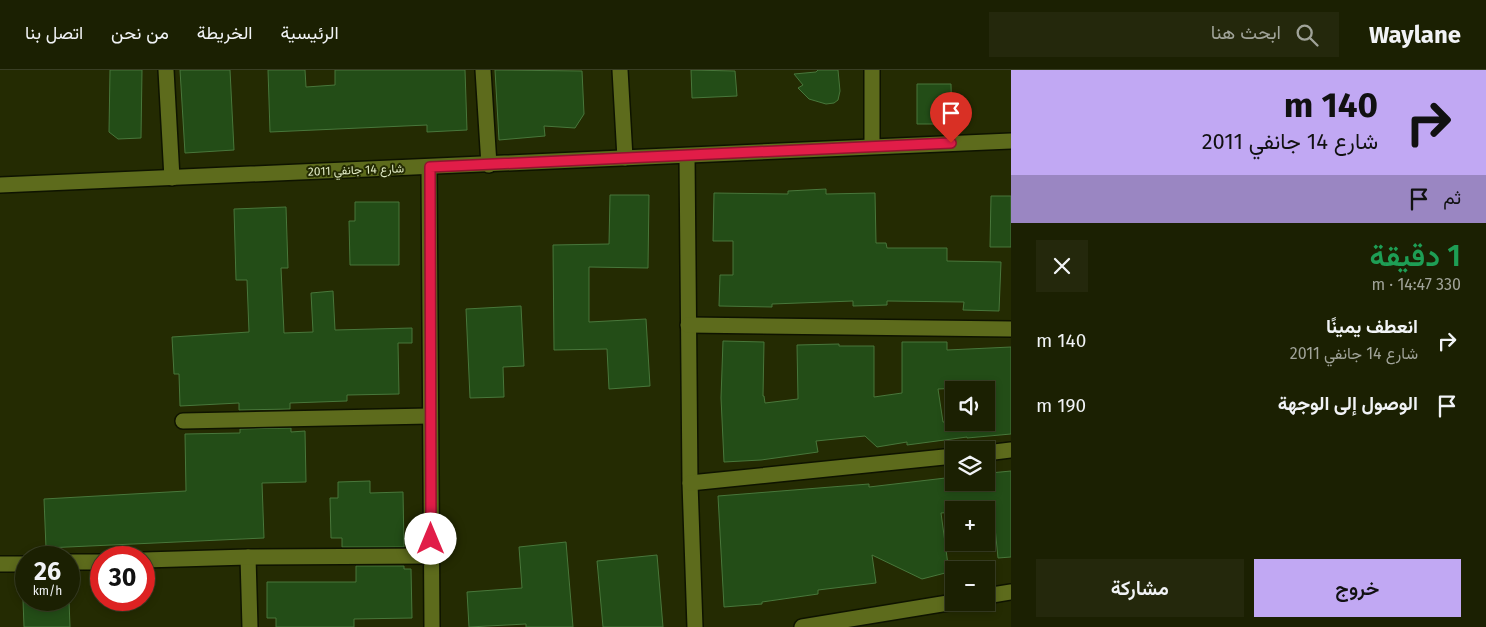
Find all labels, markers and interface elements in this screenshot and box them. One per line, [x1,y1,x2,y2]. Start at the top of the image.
search box [989,12,1339,57]
text: ابحث هنا [1211,21,1281,44]
icon: search [1293,21,1321,49]
text: Waylane [1369,21,1461,49]
text: اتصل بنا [25,22,83,44]
text: من نحن [111,22,169,44]
text: الخريطة [197,22,253,44]
text: الرئيسية [281,22,339,44]
text: 140 m [1284,84,1378,126]
icon: right [1396,90,1461,155]
pin [930,92,972,143]
icon: arrive [937,99,965,127]
text: شارع 14 جانفي 2011 [1202,128,1378,155]
street label: شارع 14 جانفي 2011 [308,161,404,182]
icon: arrive [1405,185,1433,213]
text: ثم [1443,186,1461,209]
text: 1 دقيقة [1370,238,1461,274]
button: close [1036,240,1088,292]
text: 330 m · 14:47 [1371,275,1461,294]
text: انعطف يمينًا [1326,315,1418,338]
icon: right [1433,327,1461,355]
text: 140 m [1036,329,1086,352]
text: شارع 14 جانفي 2011 [1290,344,1418,363]
map controls [945,381,995,611]
button: sound [945,381,995,431]
text: الوصول إلى الوجهة [1278,392,1418,415]
icon: arrive [1433,392,1461,420]
text: 190 m [1036,394,1086,417]
button: layers [945,441,995,491]
button: + [945,501,995,551]
position arrow [404,512,456,564]
speed limit sign: 30 [90,546,155,611]
text: 26 [34,557,61,587]
button: مشاركة [1036,559,1244,617]
button: خروج [1254,559,1461,617]
button: − [945,561,995,611]
text: km/h [33,584,62,598]

